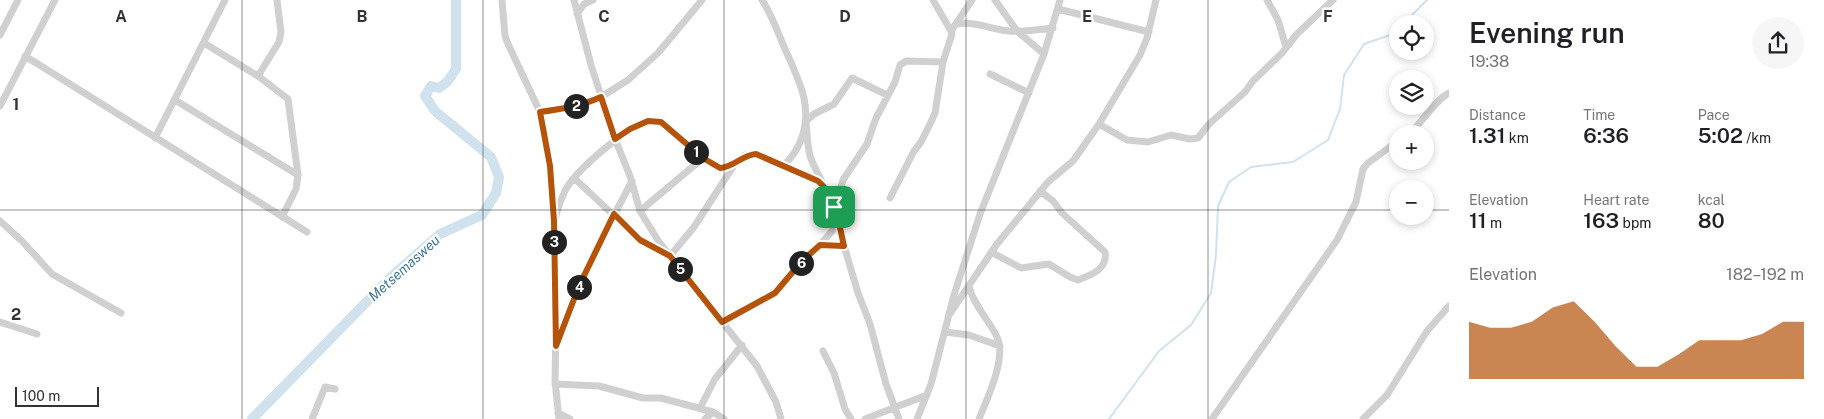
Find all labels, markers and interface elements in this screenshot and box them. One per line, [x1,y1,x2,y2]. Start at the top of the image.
text: A [115,7,127,26]
text: B [357,7,368,26]
text: C [598,7,610,26]
text: D [839,7,851,26]
text: E [1082,7,1092,26]
text: F [1323,7,1333,26]
map controls [1389,15,1434,225]
button: locate [1389,15,1434,60]
text: Evening run [1469,16,1625,49]
button: share [1752,17,1804,69]
text: 19:38 [1469,52,1509,71]
button: layers [1389,70,1434,115]
pin: 2 [564,94,588,118]
text: 1 [13,95,19,114]
text: 2 [572,98,581,114]
text: Distance [1469,107,1526,123]
text: Time [1583,107,1615,123]
text: Pace [1698,107,1730,123]
text: 1.31 [1469,123,1505,148]
text: 6:36 [1583,123,1629,148]
text: 5:02 [1698,123,1743,148]
button: + [1389,125,1434,170]
text: km [1505,130,1529,146]
text: /km [1743,130,1771,146]
pin: 1 [684,140,708,164]
text: 1 [694,144,700,160]
button: − [1389,180,1434,225]
pin [813,186,855,228]
text: Elevation [1469,192,1528,208]
text: Heart rate [1583,192,1650,208]
text: kcal [1698,192,1725,208]
icon: arrive [820,193,848,221]
text: 11 [1469,208,1487,233]
text: 163 [1583,208,1619,233]
text: 80 [1698,208,1725,233]
text: m [1487,215,1502,231]
text: bpm [1619,215,1651,231]
pin: 3 [542,230,566,254]
water label: Metsemasweu [365,232,443,304]
text: 3 [550,234,559,250]
pin: 6 [788,250,814,276]
text: 6 [797,255,806,271]
pin: 5 [668,256,692,282]
text: 5 [676,261,685,277]
text: Elevation [1469,265,1537,284]
text: 182–192 m [1726,265,1804,284]
pin: 4 [566,274,592,300]
text: 4 [575,279,584,295]
text: 2 [11,305,21,324]
scale bar [15,384,99,407]
text: 100 m [22,388,60,404]

